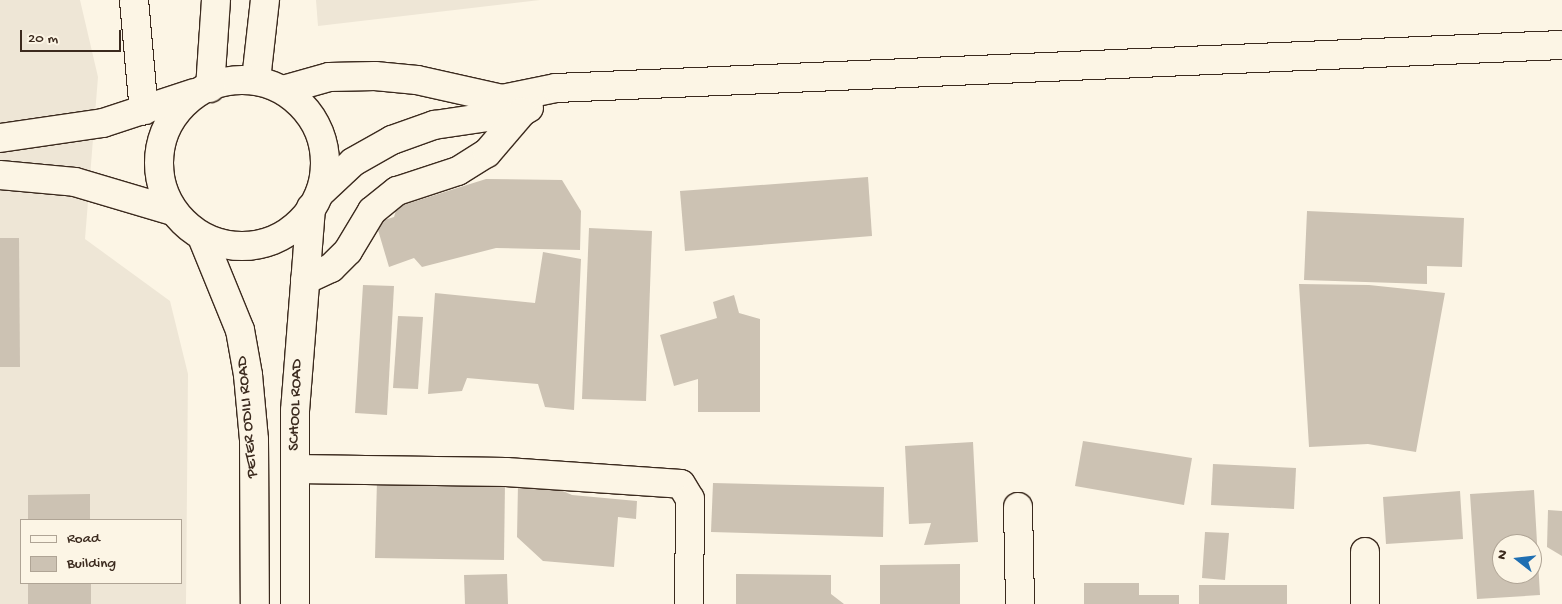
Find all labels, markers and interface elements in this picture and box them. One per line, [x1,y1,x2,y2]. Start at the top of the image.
scale bar [22,20,124,52]
text: 20 m [28,30,58,48]
street label: PETER ODILI ROAD [234,355,264,479]
street label: SCHOOL ROAD [286,359,308,451]
legend [20,519,182,584]
text: Road [67,530,100,548]
north arrow [1492,534,1542,584]
text: N [1494,548,1512,562]
text: Building [67,555,116,573]

